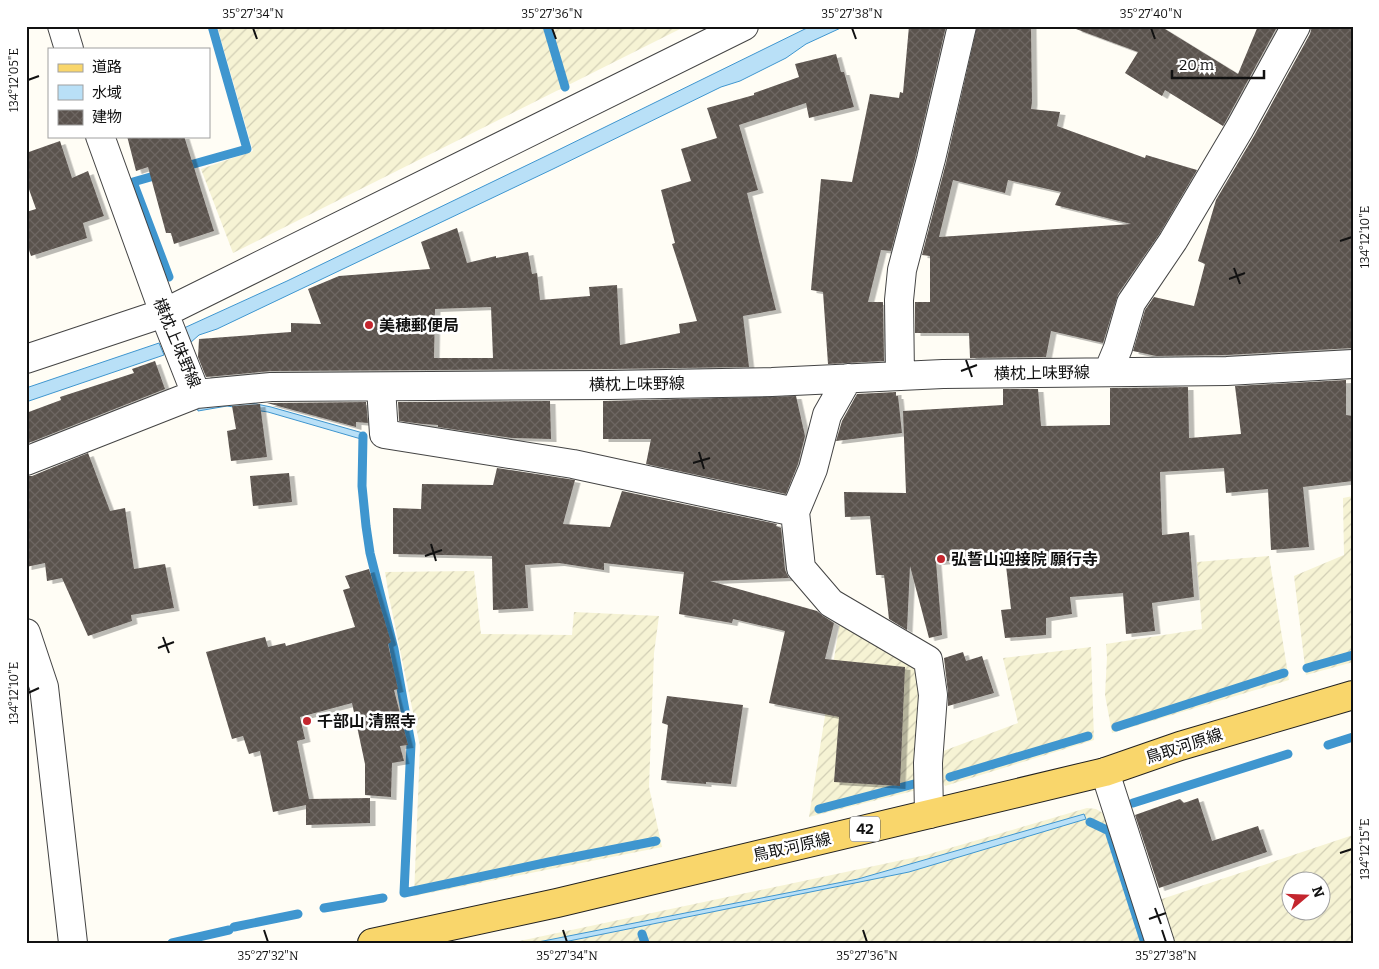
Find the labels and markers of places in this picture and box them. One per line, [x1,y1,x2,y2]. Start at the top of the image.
place label: 美穂郵便局 [379,316,459,335]
marker: 美穂郵便局 [363,319,375,331]
place label: 弘誓山迎接院 願行寺 [951,550,1098,569]
marker: 弘誓山迎接院 願行寺 [935,553,947,565]
place label: 千部山 清照寺 [317,712,416,731]
marker: 千部山 清照寺 [301,715,313,727]

